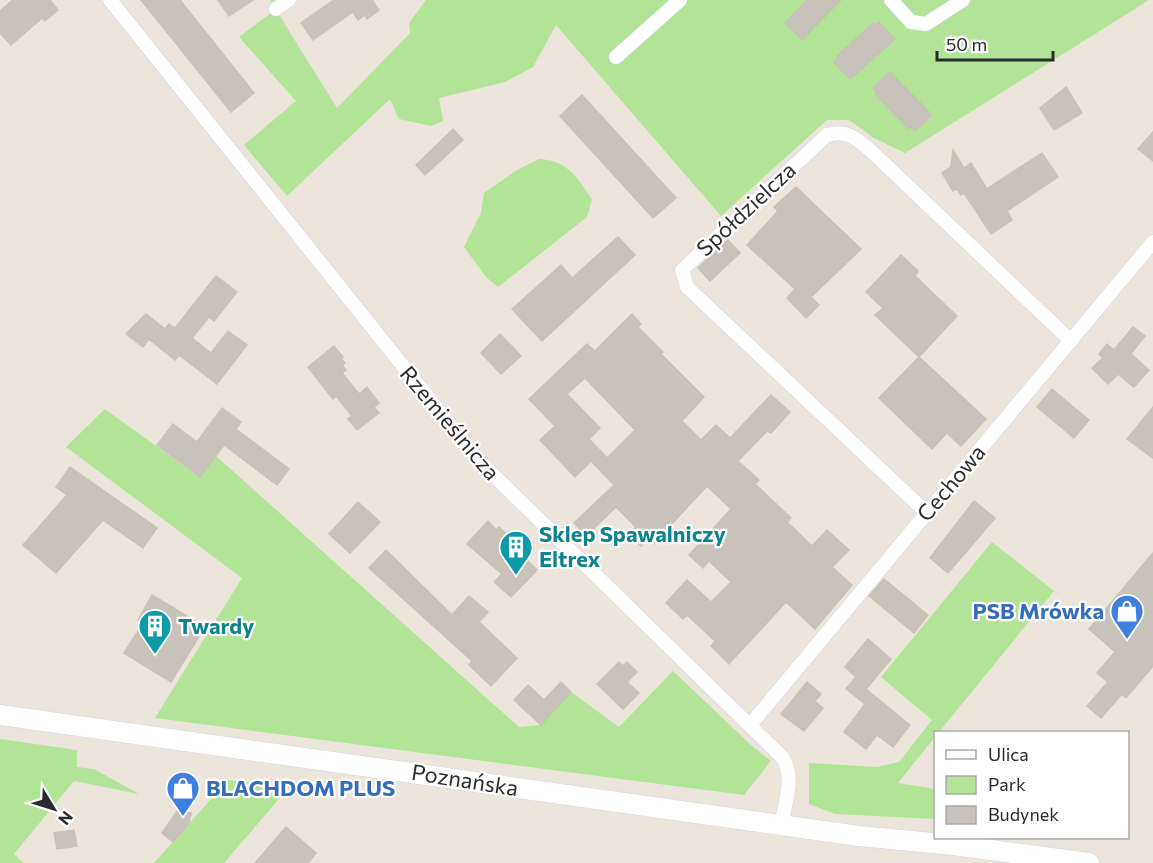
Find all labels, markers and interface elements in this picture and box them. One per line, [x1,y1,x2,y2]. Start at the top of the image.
scale bar [937,24,1052,62]
text: 50 m [946,33,987,55]
street label: Spółdzielcza [691,156,801,261]
street label: Rzemieślnicza [395,360,506,485]
street label: Cechowa [911,439,990,527]
place label: Sklep Spawalniczy Eltrex [539,520,726,572]
building icon: Sklep Spawalniczy Eltrex [498,529,534,576]
shop icon: PSB Mrówka [1109,593,1145,640]
place label: PSB Mrówka [973,597,1104,624]
building icon: Twardy [137,608,173,655]
place label: Twardy [178,612,254,639]
legend [934,731,1129,839]
text: Ulica [988,743,1029,765]
street label: Poznańska [410,758,520,801]
shop icon: BLACHDOM PLUS [165,770,201,817]
text: Park [988,773,1026,795]
place label: BLACHDOM PLUS [206,774,395,801]
north arrow [24,779,84,839]
text: Budynek [988,803,1059,825]
text: N [55,808,77,829]

